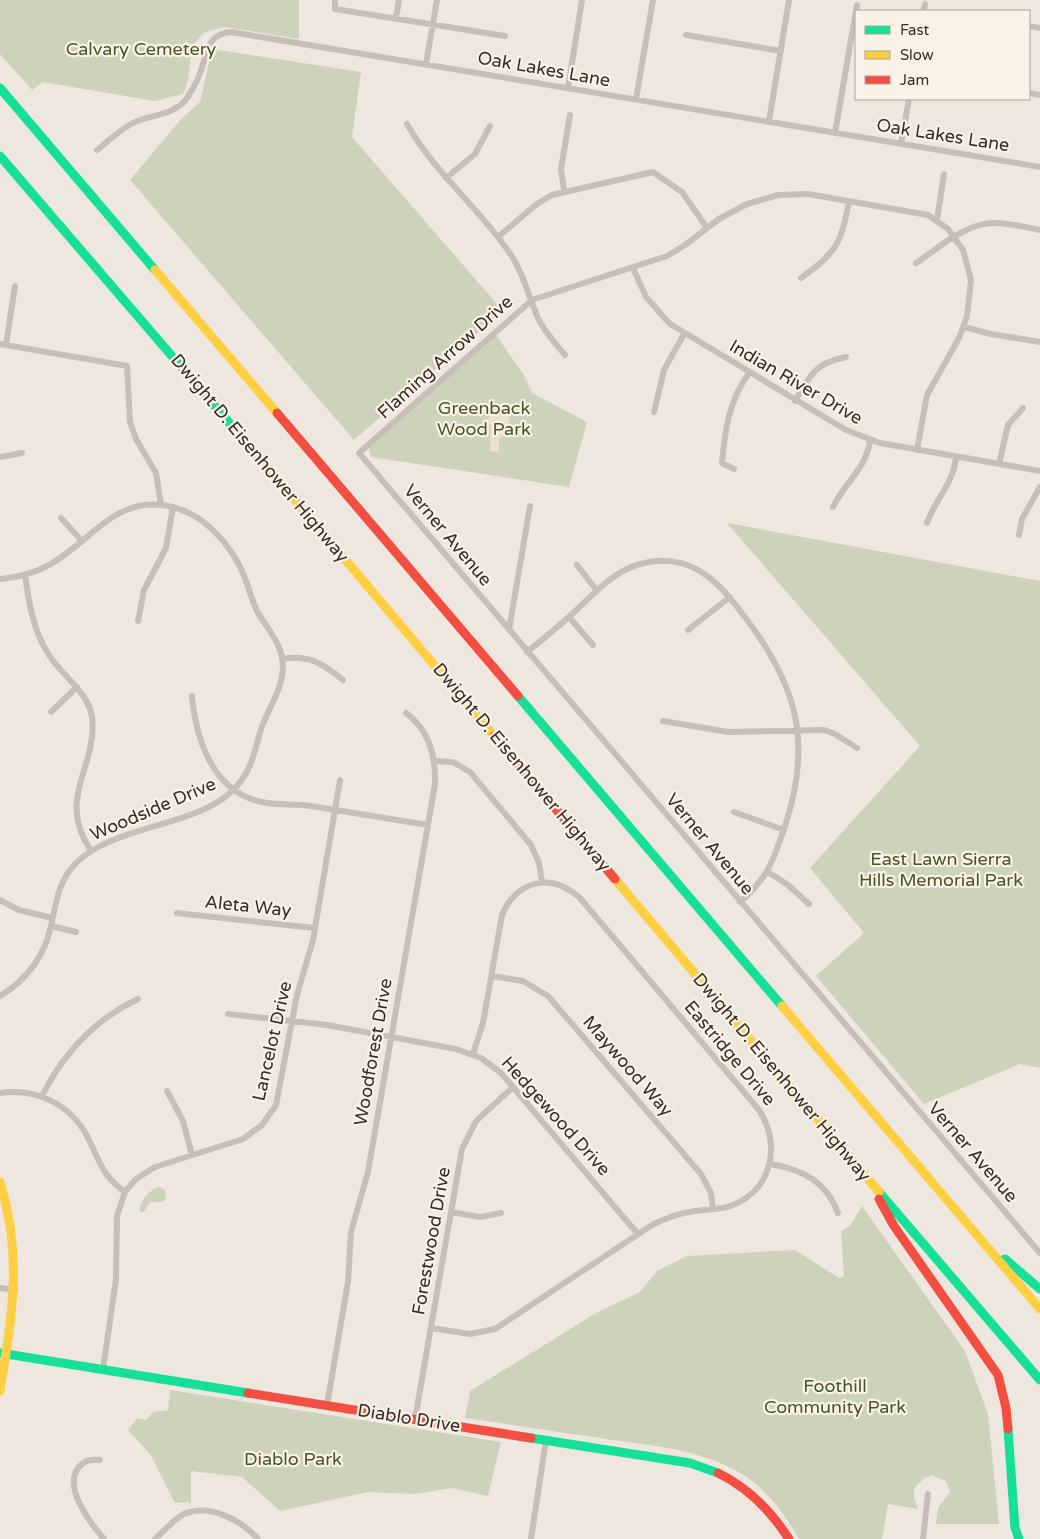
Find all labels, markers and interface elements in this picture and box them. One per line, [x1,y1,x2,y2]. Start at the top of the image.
legend [855,10,1030,100]
text: Fast [900,21,930,39]
park label: Calvary Cemetery [66,38,217,60]
text: Slow [900,46,934,64]
street label: Oak Lakes Lane [476,47,612,91]
text: Jam [900,71,929,89]
street label: Oak Lakes Lane [875,114,1011,156]
street label: Flaming Arrow Drive [373,290,517,424]
street label: Indian River Drive [725,335,867,429]
street label: Dwight D. Eisenhower Highway [166,349,354,567]
park label: Greenback Wood Park [437,397,531,440]
street label: Verner Avenue [399,480,497,590]
street label: Dwight D. Eisenhower Highway [428,658,616,876]
street label: Woodside Drive [87,773,219,845]
street label: Verner Avenue [661,789,759,899]
park label: East Lawn Sierra Hills Memorial Park [859,848,1023,891]
street label: Aleta Way [204,891,293,922]
street label: Dwight D. Eisenhower Highway [688,968,876,1186]
street label: Woodforest Drive [349,977,397,1127]
street label: Lancelot Drive [248,979,296,1103]
street label: Eastridge Drive [680,996,780,1110]
street label: Maywood Way [578,1011,678,1121]
street label: Hedgewood Drive [497,1052,615,1180]
street label: Verner Avenue [923,1097,1023,1207]
street label: Forestwood Drive [407,1165,455,1317]
park label: Foothill Community Park [764,1375,906,1418]
street label: Diablo Drive [356,1399,462,1437]
park label: Diablo Park [244,1448,342,1470]

